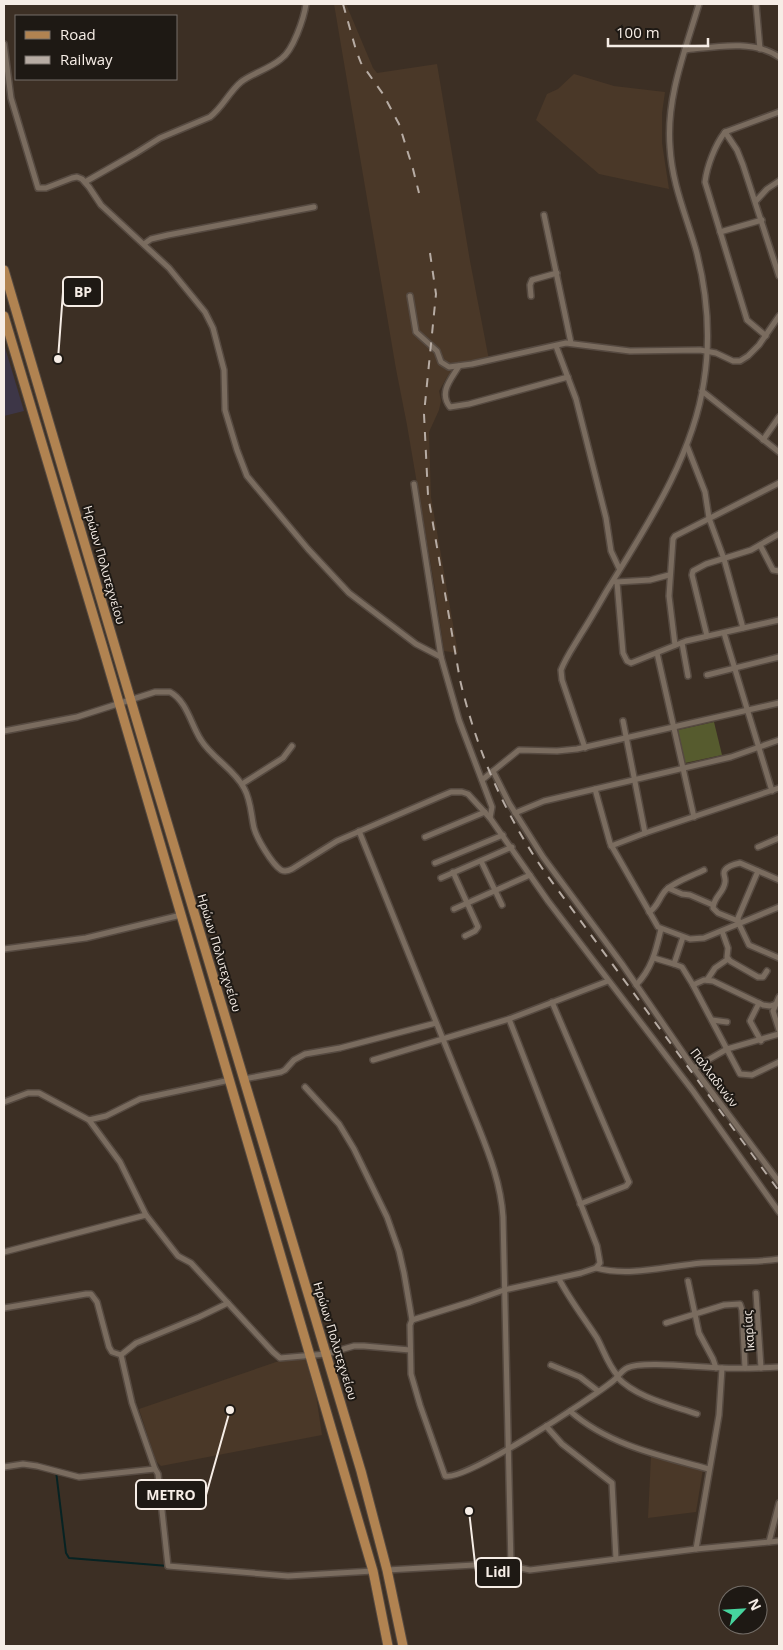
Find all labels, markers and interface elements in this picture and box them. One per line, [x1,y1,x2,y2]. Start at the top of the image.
legend [15,15,178,80]
scale bar [608,15,708,47]
text: 100 m [616,22,660,42]
text: Road [60,24,96,44]
text: Railway [60,49,113,69]
callout: BP [63,277,102,306]
text: BP [74,282,92,301]
street label: Ηρώων Πολυτεχνείου [79,504,130,626]
street label: Ηρώων Πολυτεχνείου [193,892,246,1014]
street label: Παλλαδινών [687,1045,742,1111]
street label: Ηρώων Πολυτεχνείου [309,1280,362,1402]
street label: Ικαρίας [739,1310,758,1352]
callout: METRO [136,1480,206,1509]
text: METRO [146,1485,196,1504]
callout: Lidl [476,1558,521,1587]
text: Lidl [485,1562,511,1581]
north arrow [718,1585,768,1635]
text: N [744,1595,766,1613]

